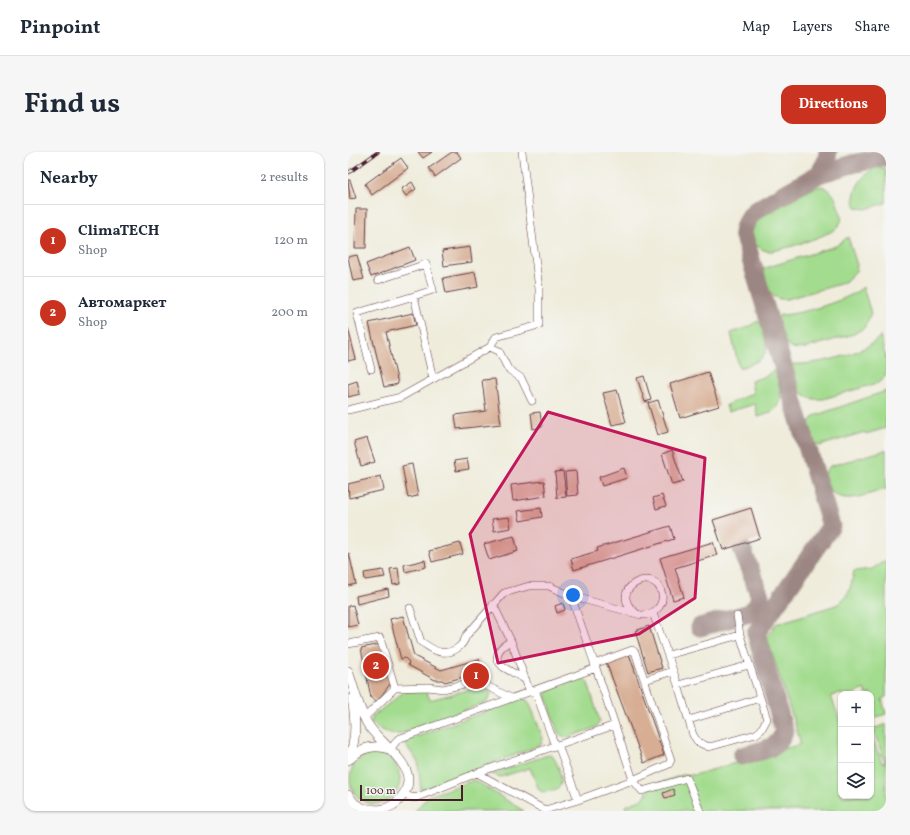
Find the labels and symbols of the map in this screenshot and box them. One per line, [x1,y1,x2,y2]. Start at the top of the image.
your location [563,585,583,605]
pin: 2 [363,651,389,681]
pin: 1 [463,661,489,691]
scale bar [360,783,463,802]

